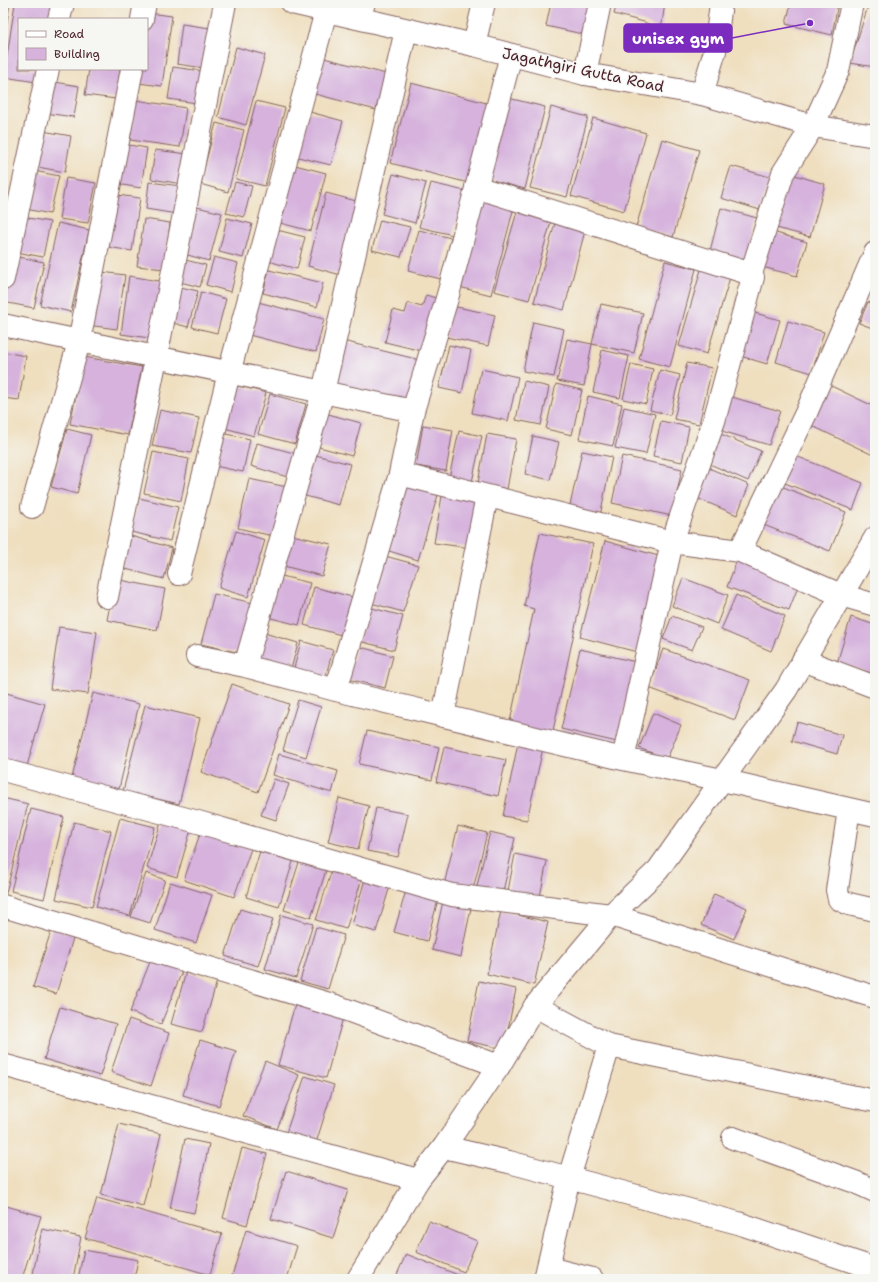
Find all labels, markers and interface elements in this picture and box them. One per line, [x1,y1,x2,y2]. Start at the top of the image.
legend [18,18,148,70]
callout: unisex gym [624,24,732,52]
text: Road [54,26,85,42]
text: unisex gym [632,28,725,49]
street label: Jagathgiri Gutta Road [500,43,666,97]
text: Building [54,46,100,62]

